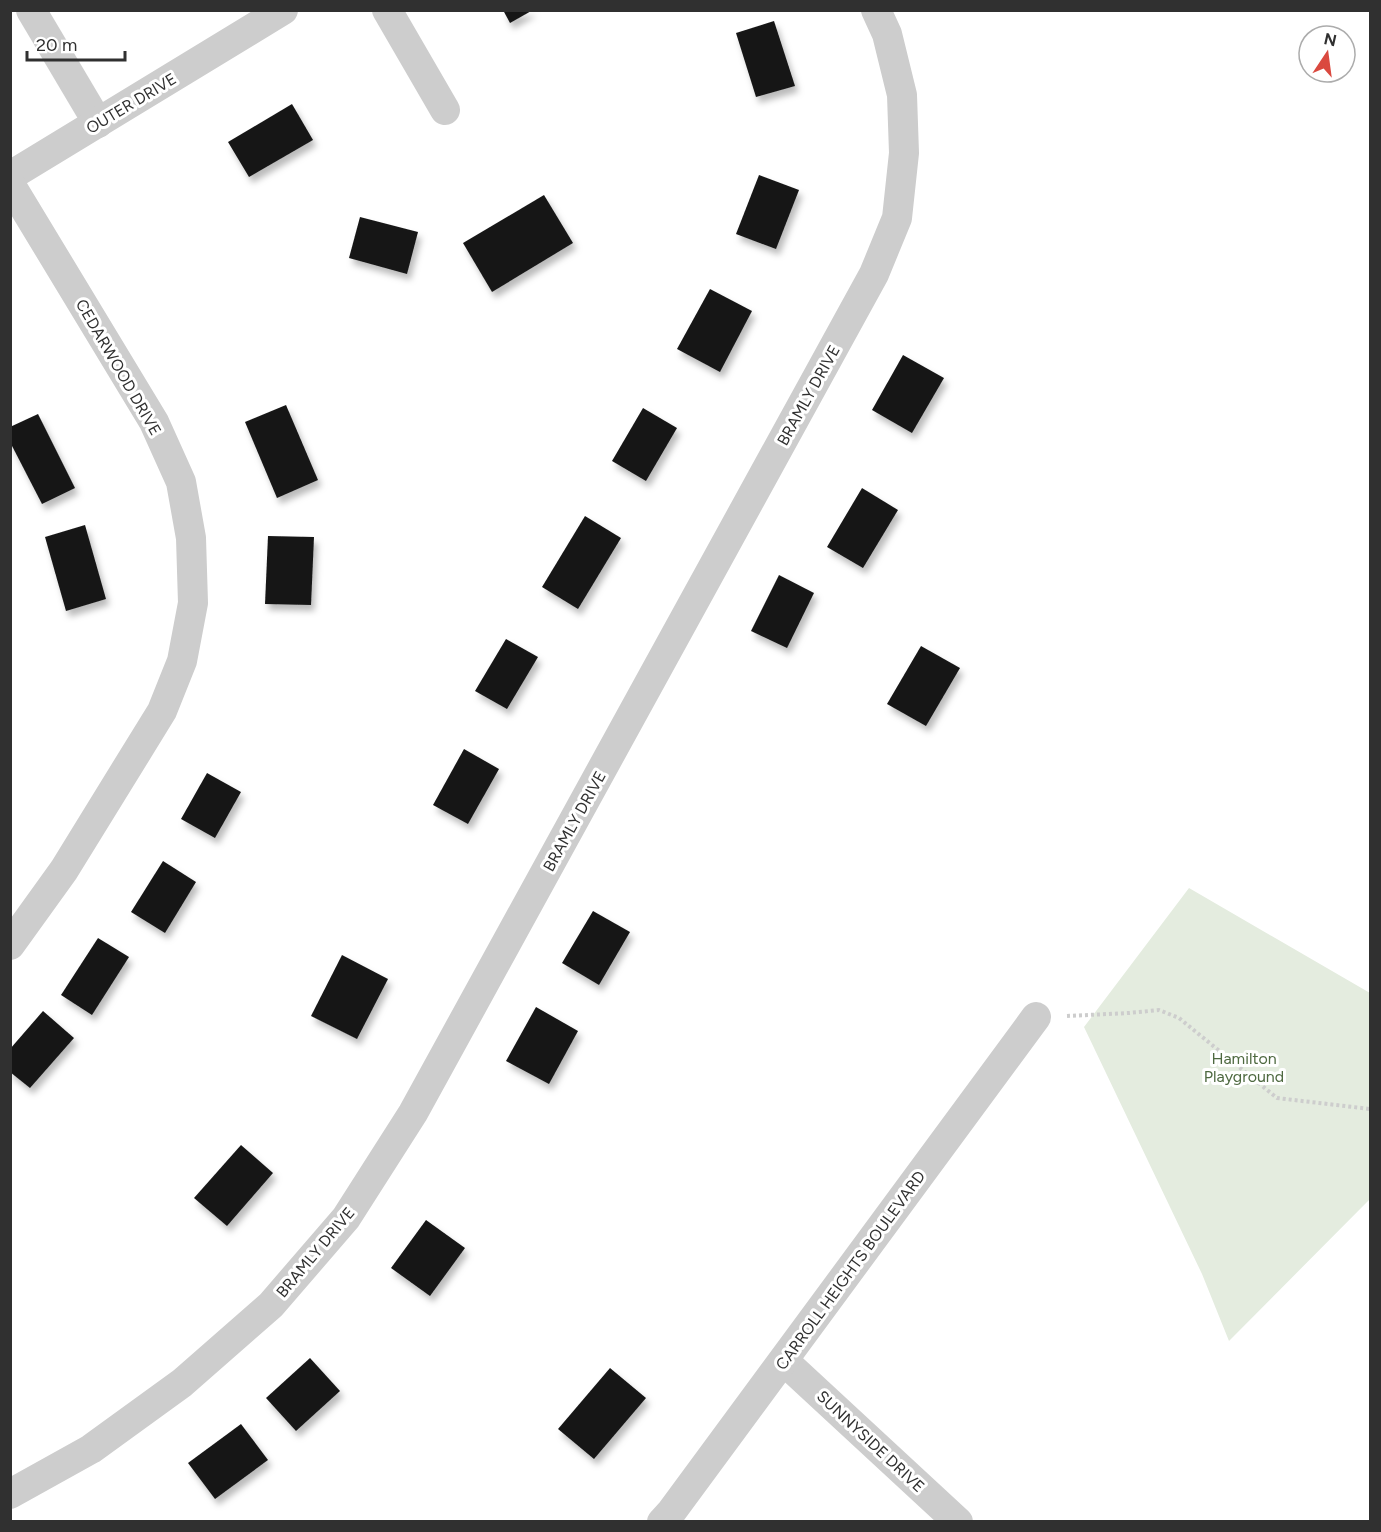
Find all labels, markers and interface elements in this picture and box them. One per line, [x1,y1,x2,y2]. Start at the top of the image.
scale bar [27,24,124,62]
north arrow [1297,24,1357,84]
text: N [1322,29,1338,51]
text: 20 m [36,34,77,56]
street label: OUTER DRIVE [83,69,180,138]
street label: CEDARWOOD DRIVE [72,296,165,439]
street label: BRAMLY DRIVE [773,342,844,449]
street label: BRAMLY DRIVE [539,768,610,875]
park label: Hamilton Playground [1204,1049,1284,1086]
street label: CARROLL HEIGHTS BOULEVARD [772,1167,929,1374]
street label: BRAMLY DRIVE [272,1203,359,1301]
street label: SUNNYSIDE DRIVE [813,1387,928,1496]

